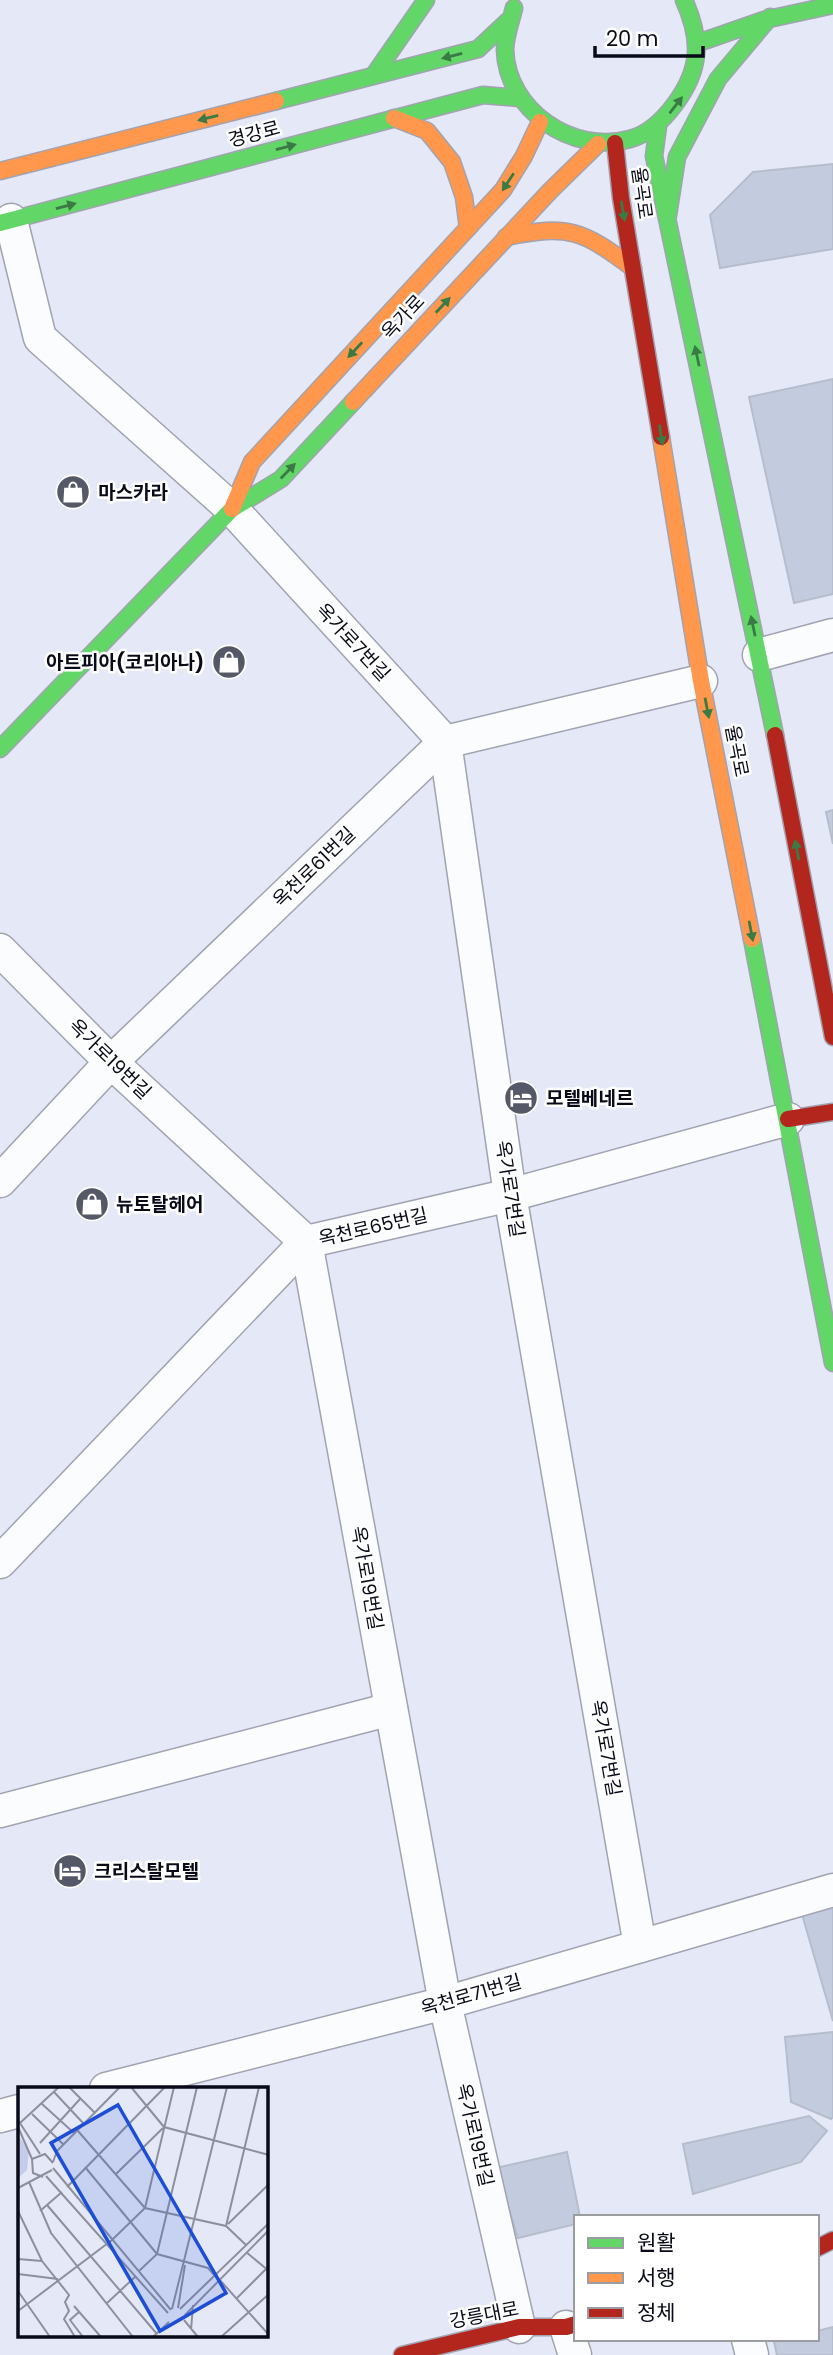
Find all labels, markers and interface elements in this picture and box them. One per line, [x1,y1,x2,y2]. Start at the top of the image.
scale bar [595,14,704,58]
text: 20 m [606,24,659,53]
one-way arrow [441,51,463,62]
one-way arrow [669,97,684,115]
one-way arrow [197,113,219,124]
street label: 경강로 [225,114,283,154]
one-way arrow [275,141,297,152]
street label: 율곡로 [625,165,659,221]
one-way arrow [501,172,514,192]
one-way arrow [55,200,77,211]
one-way arrow [618,200,629,222]
street label: 옥가로 [375,289,431,345]
one-way arrow [435,296,451,314]
one-way arrow [348,341,364,358]
one-way arrow [692,345,703,367]
one-way arrow [656,424,667,446]
one-way arrow [279,463,296,480]
shop icon: 마스카라 [54,473,92,511]
place label: 마스카라 [98,479,168,506]
street label: 옥가로7번길 [310,597,396,687]
one-way arrow [747,615,758,637]
shop icon: 아트피아(코리아나) [210,643,248,681]
place label: 아트피아(코리아나) [46,649,204,676]
one-way arrow [702,697,713,719]
street label: 율곡로 [719,723,755,779]
street label: 옥천로61번길 [267,821,361,913]
one-way arrow [792,839,803,861]
one-way arrow [745,920,756,942]
street label: 옥가로19번길 [63,1013,157,1105]
hotel icon: 모텔베네르 [502,1079,540,1117]
place label: 모텔베네르 [546,1085,633,1112]
street label: 옥가로7번길 [489,1139,531,1239]
shop icon: 뉴토탈헤어 [73,1185,111,1223]
place label: 뉴토탈헤어 [116,1191,203,1218]
street label: 옥천로65번길 [316,1201,430,1253]
street label: 옥가로19번길 [345,1524,389,1632]
street label: 옥가로7번길 [584,1698,628,1798]
hotel icon: 크리스탈모텔 [51,1852,89,1890]
place label: 크리스탈모텔 [94,1858,199,1885]
street label: 옥천로71번길 [417,1968,525,2022]
street label: 옥가로19번길 [450,2081,500,2189]
inset map [18,2087,268,2338]
legend [574,2215,819,2341]
text: 원활 [637,2228,676,2257]
text: 서행 [637,2263,676,2292]
street label: 강릉대로 [447,2295,521,2335]
text: 정체 [637,2298,676,2327]

